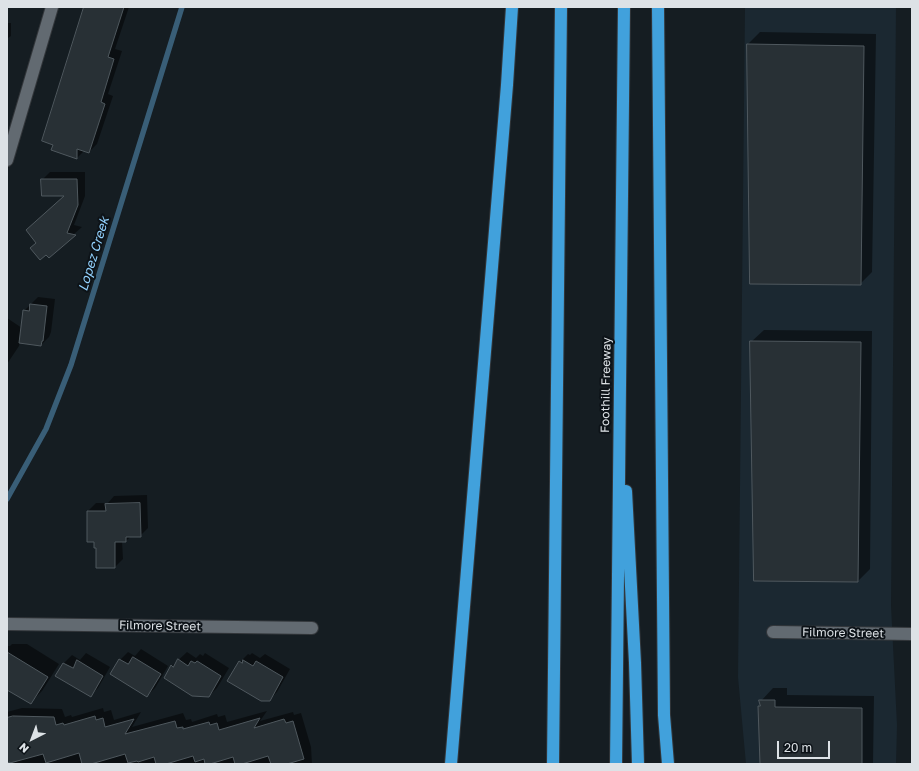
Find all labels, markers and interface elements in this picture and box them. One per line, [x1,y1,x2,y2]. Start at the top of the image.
water label: Lopez Creek [75,215,113,293]
street label: Foothill Freeway [598,337,614,433]
street label: Filmore Street [119,618,201,634]
street label: Filmore Street [802,625,884,641]
north arrow [12,719,52,759]
scale bar [779,733,832,759]
text: 20 m [784,740,812,755]
text: N [16,741,31,756]

